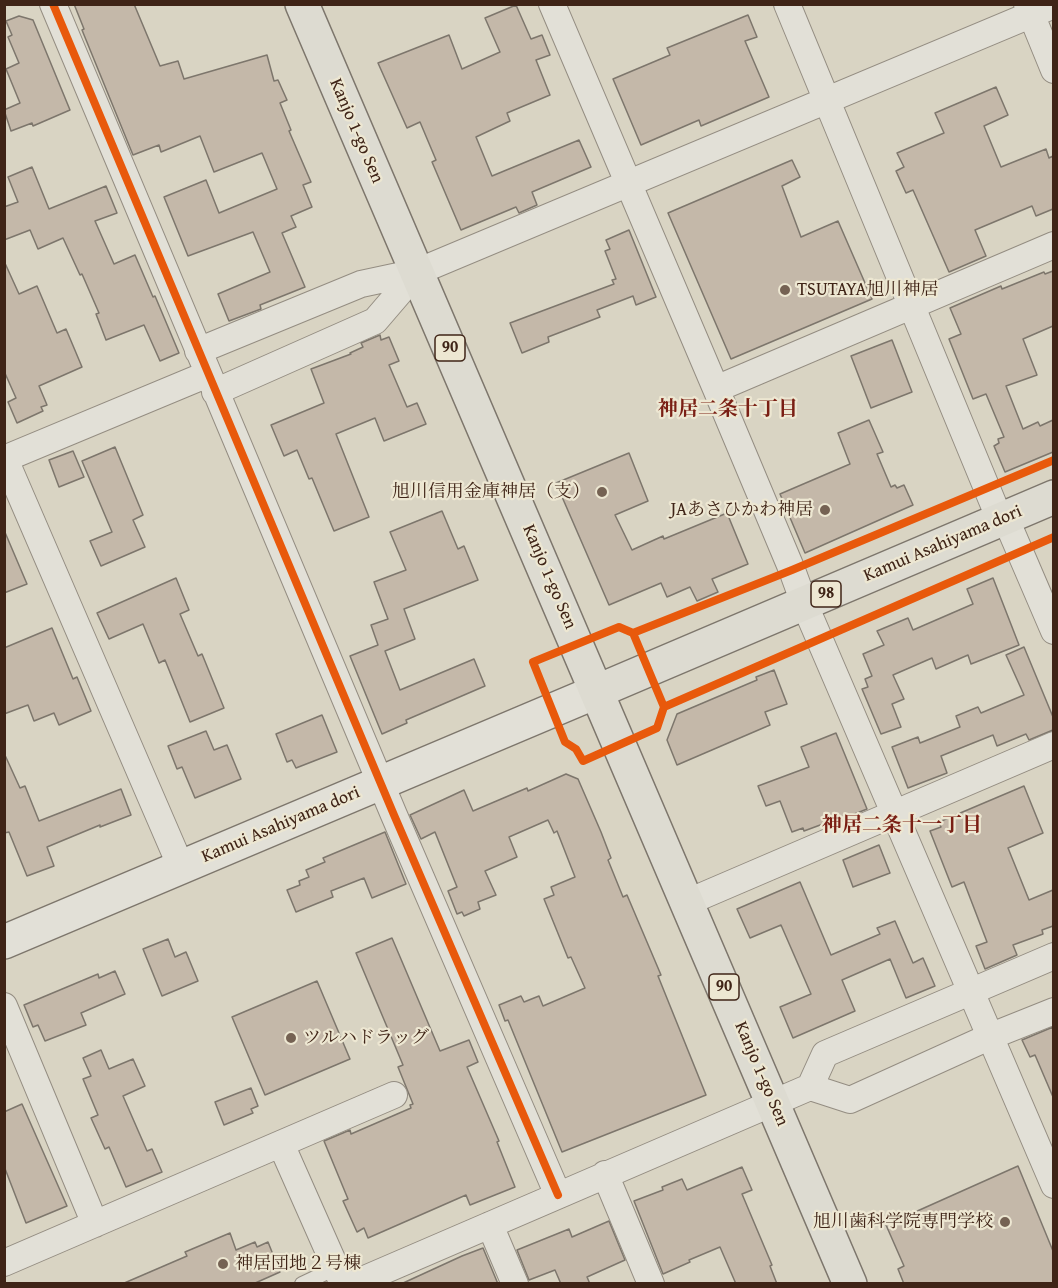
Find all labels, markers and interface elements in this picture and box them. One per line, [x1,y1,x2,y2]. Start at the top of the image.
street label: Kanjo 1-go Sen [324,75,388,187]
place label: TSUTAYA旭川神居 [797,279,938,301]
marker: TSUTAYA旭川神居 [778,283,792,297]
road number: 90 [435,335,465,361]
district label: 神居二条十丁目 [658,398,798,422]
place label: 旭川信用金庫神居（支） [392,481,590,503]
marker: 旭川信用金庫神居（支） [595,485,609,499]
place label: JAあさひかわ神居 [670,499,813,521]
street label: Kamui Asahiyama dori [861,501,1025,587]
marker: JAあさひかわ神居 [818,503,832,517]
street label: Kanjo 1-go Sen [517,521,581,633]
road number: 98 [811,581,841,607]
street label: Kamui Asahiyama dori [199,782,363,868]
district label: 神居二条十一丁目 [822,814,982,838]
road number: 90 [709,974,739,1000]
street label: Kanjo 1-go Sen [729,1018,793,1130]
place label: ツルハドラッグ [303,1027,429,1049]
marker: ツルハドラッグ [284,1031,298,1045]
place label: 旭川歯科学院専門学校 [813,1211,993,1233]
marker: 旭川歯科学院専門学校 [998,1215,1012,1229]
place label: 神居団地２号棟 [235,1253,361,1275]
marker: 神居団地２号棟 [216,1257,230,1271]

